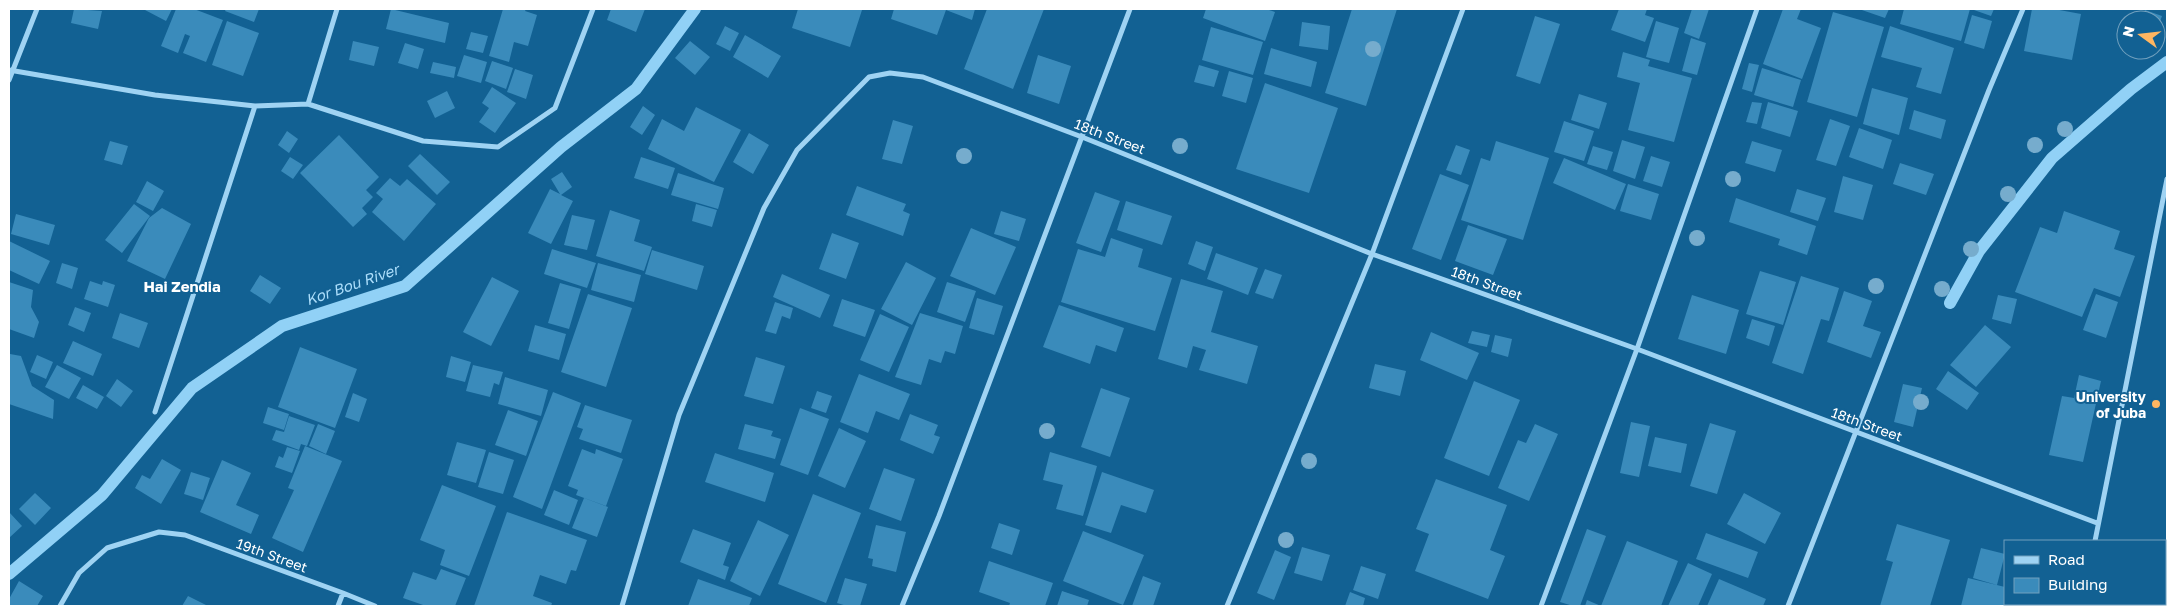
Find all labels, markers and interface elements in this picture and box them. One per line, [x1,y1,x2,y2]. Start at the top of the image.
north arrow [2116,10,2166,60]
text: N [2118,24,2138,39]
street label: 18th Street [1072,115,1148,157]
water label: Kor Bou River [303,259,403,308]
street label: 18th Street [1449,262,1525,304]
district label: Hai Zendia [143,277,221,295]
place label: University of Juba [2076,388,2147,421]
marker: University of Juba [2150,398,2162,410]
street label: 18th Street [1829,403,1905,445]
street label: 19th Street [234,534,310,576]
legend [2004,540,2166,605]
text: Road [2048,550,2085,568]
text: Building [2048,575,2108,593]

